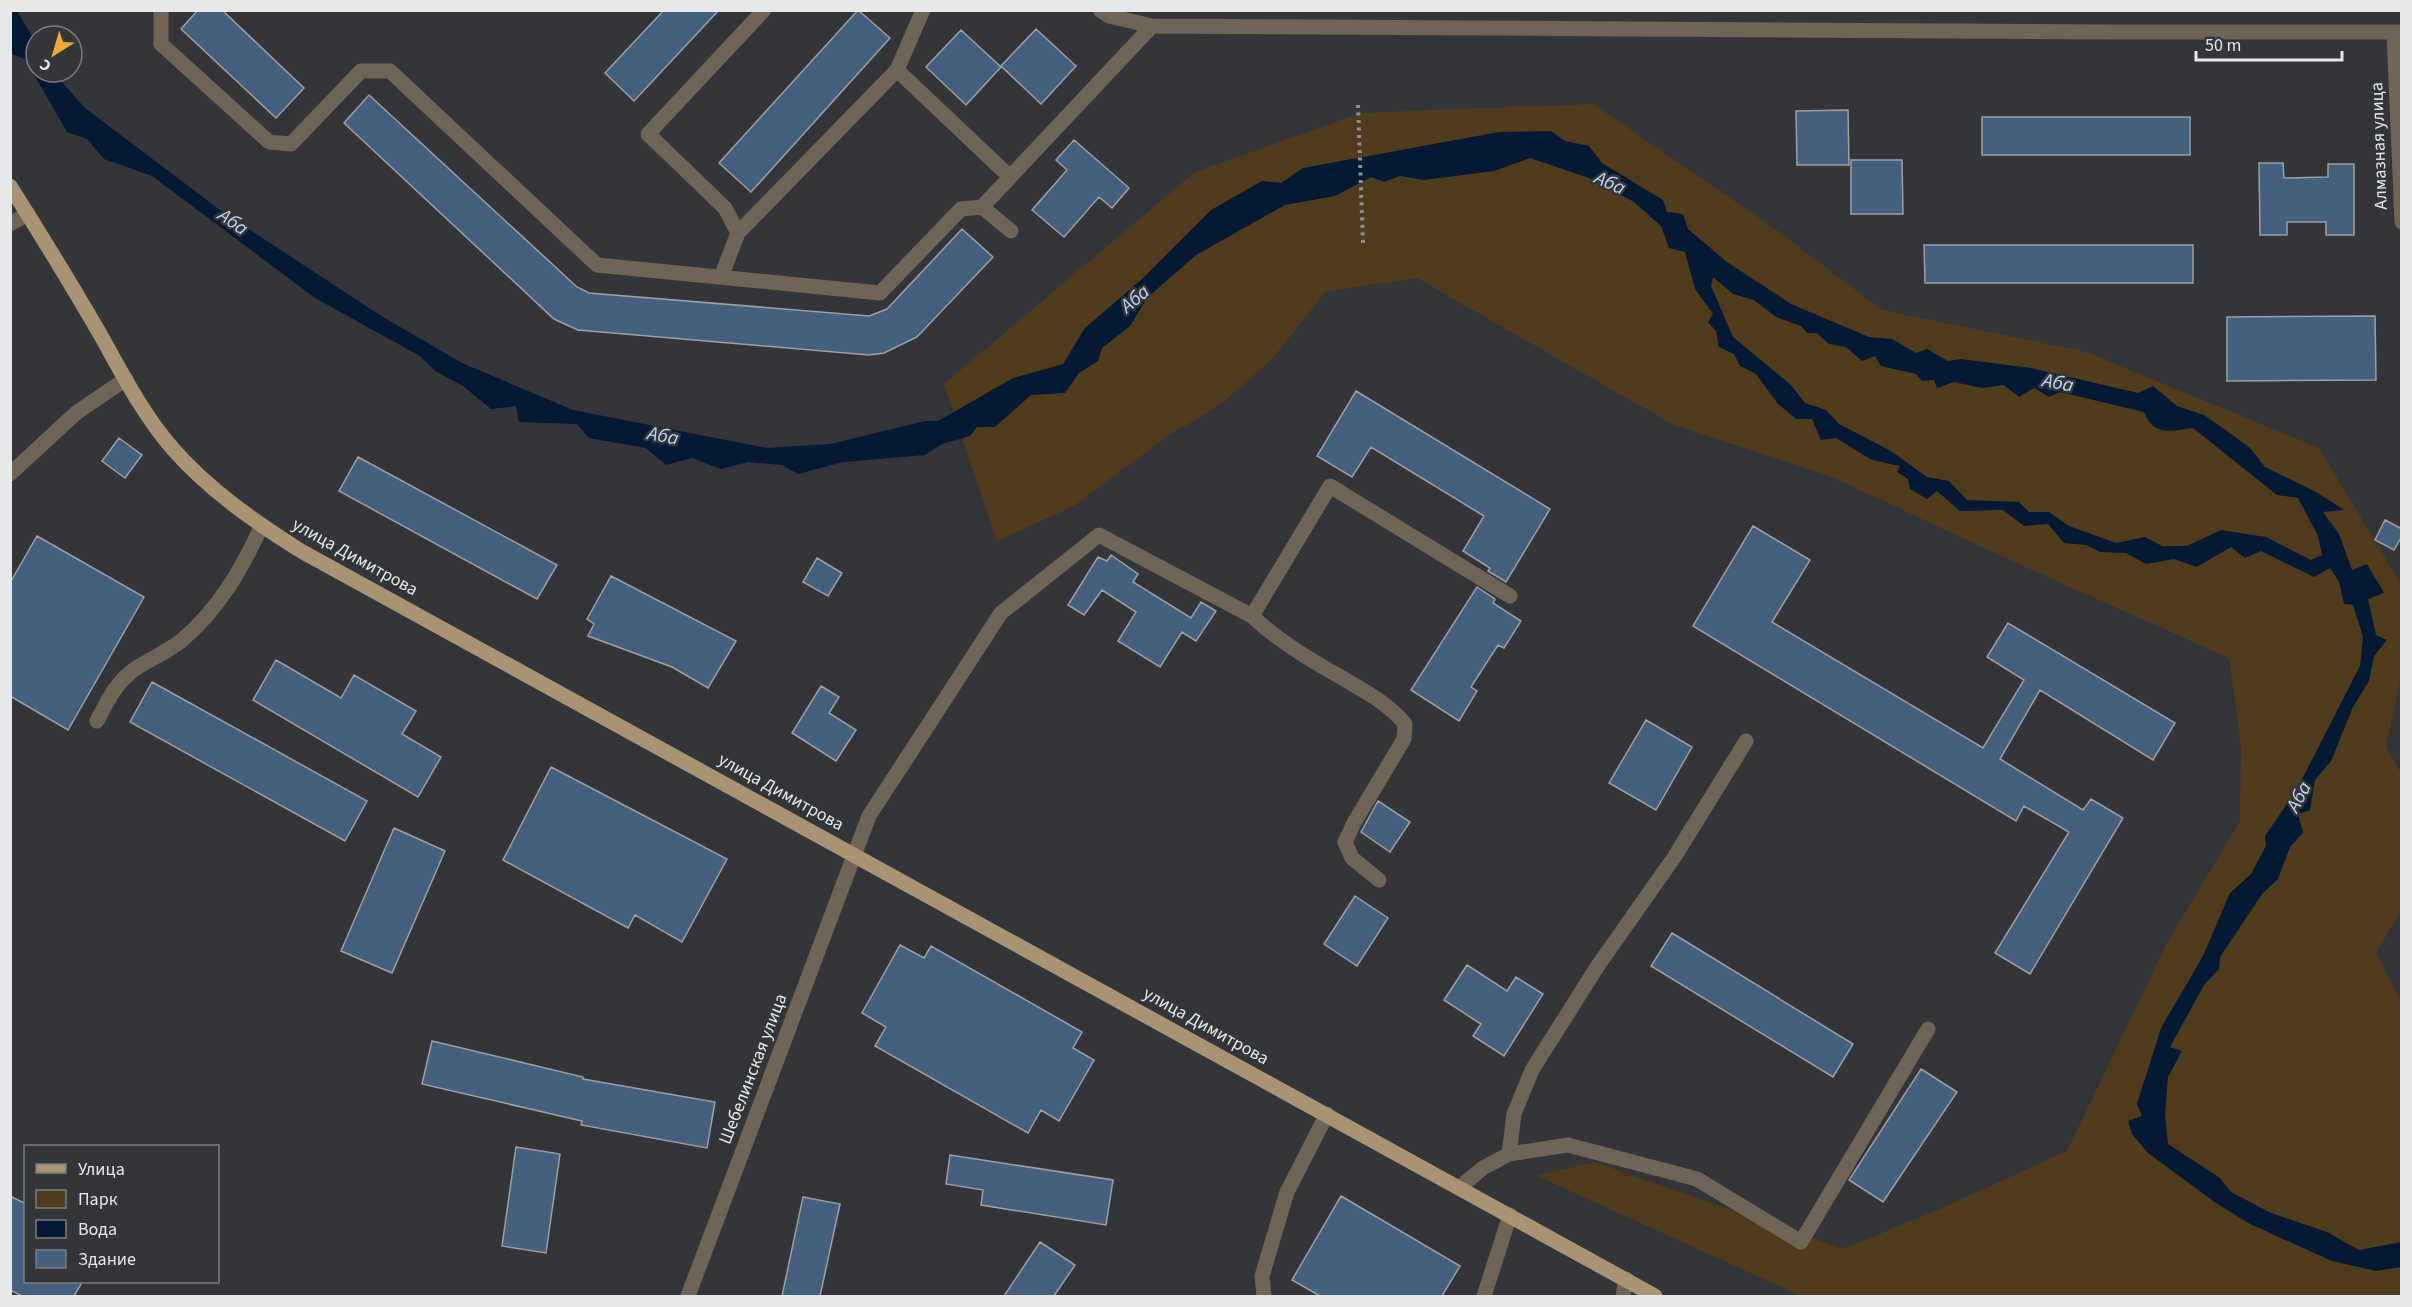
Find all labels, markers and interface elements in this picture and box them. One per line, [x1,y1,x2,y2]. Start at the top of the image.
north arrow [24,24,84,84]
scale bar [2196,24,2342,62]
text: 50 m [2205,33,2241,58]
text: С [35,54,56,77]
street label: Алмазная улица [2364,82,2394,210]
water label: Аба [1588,163,1630,202]
water label: Аба [211,200,254,243]
water label: Аба [1113,278,1156,321]
water label: Аба [2038,366,2076,400]
water label: Аба [643,419,681,453]
street label: улица Димитрова [288,512,422,602]
street label: улица Димитрова [714,747,848,837]
water label: Аба [2278,776,2319,819]
street label: улица Димитрова [1139,981,1273,1071]
street label: Шебелинская улица [713,990,793,1148]
legend [24,1145,219,1283]
text: Улица [78,1157,125,1182]
text: Парк [78,1187,118,1212]
text: Вода [78,1217,117,1242]
text: Здание [78,1247,136,1272]

